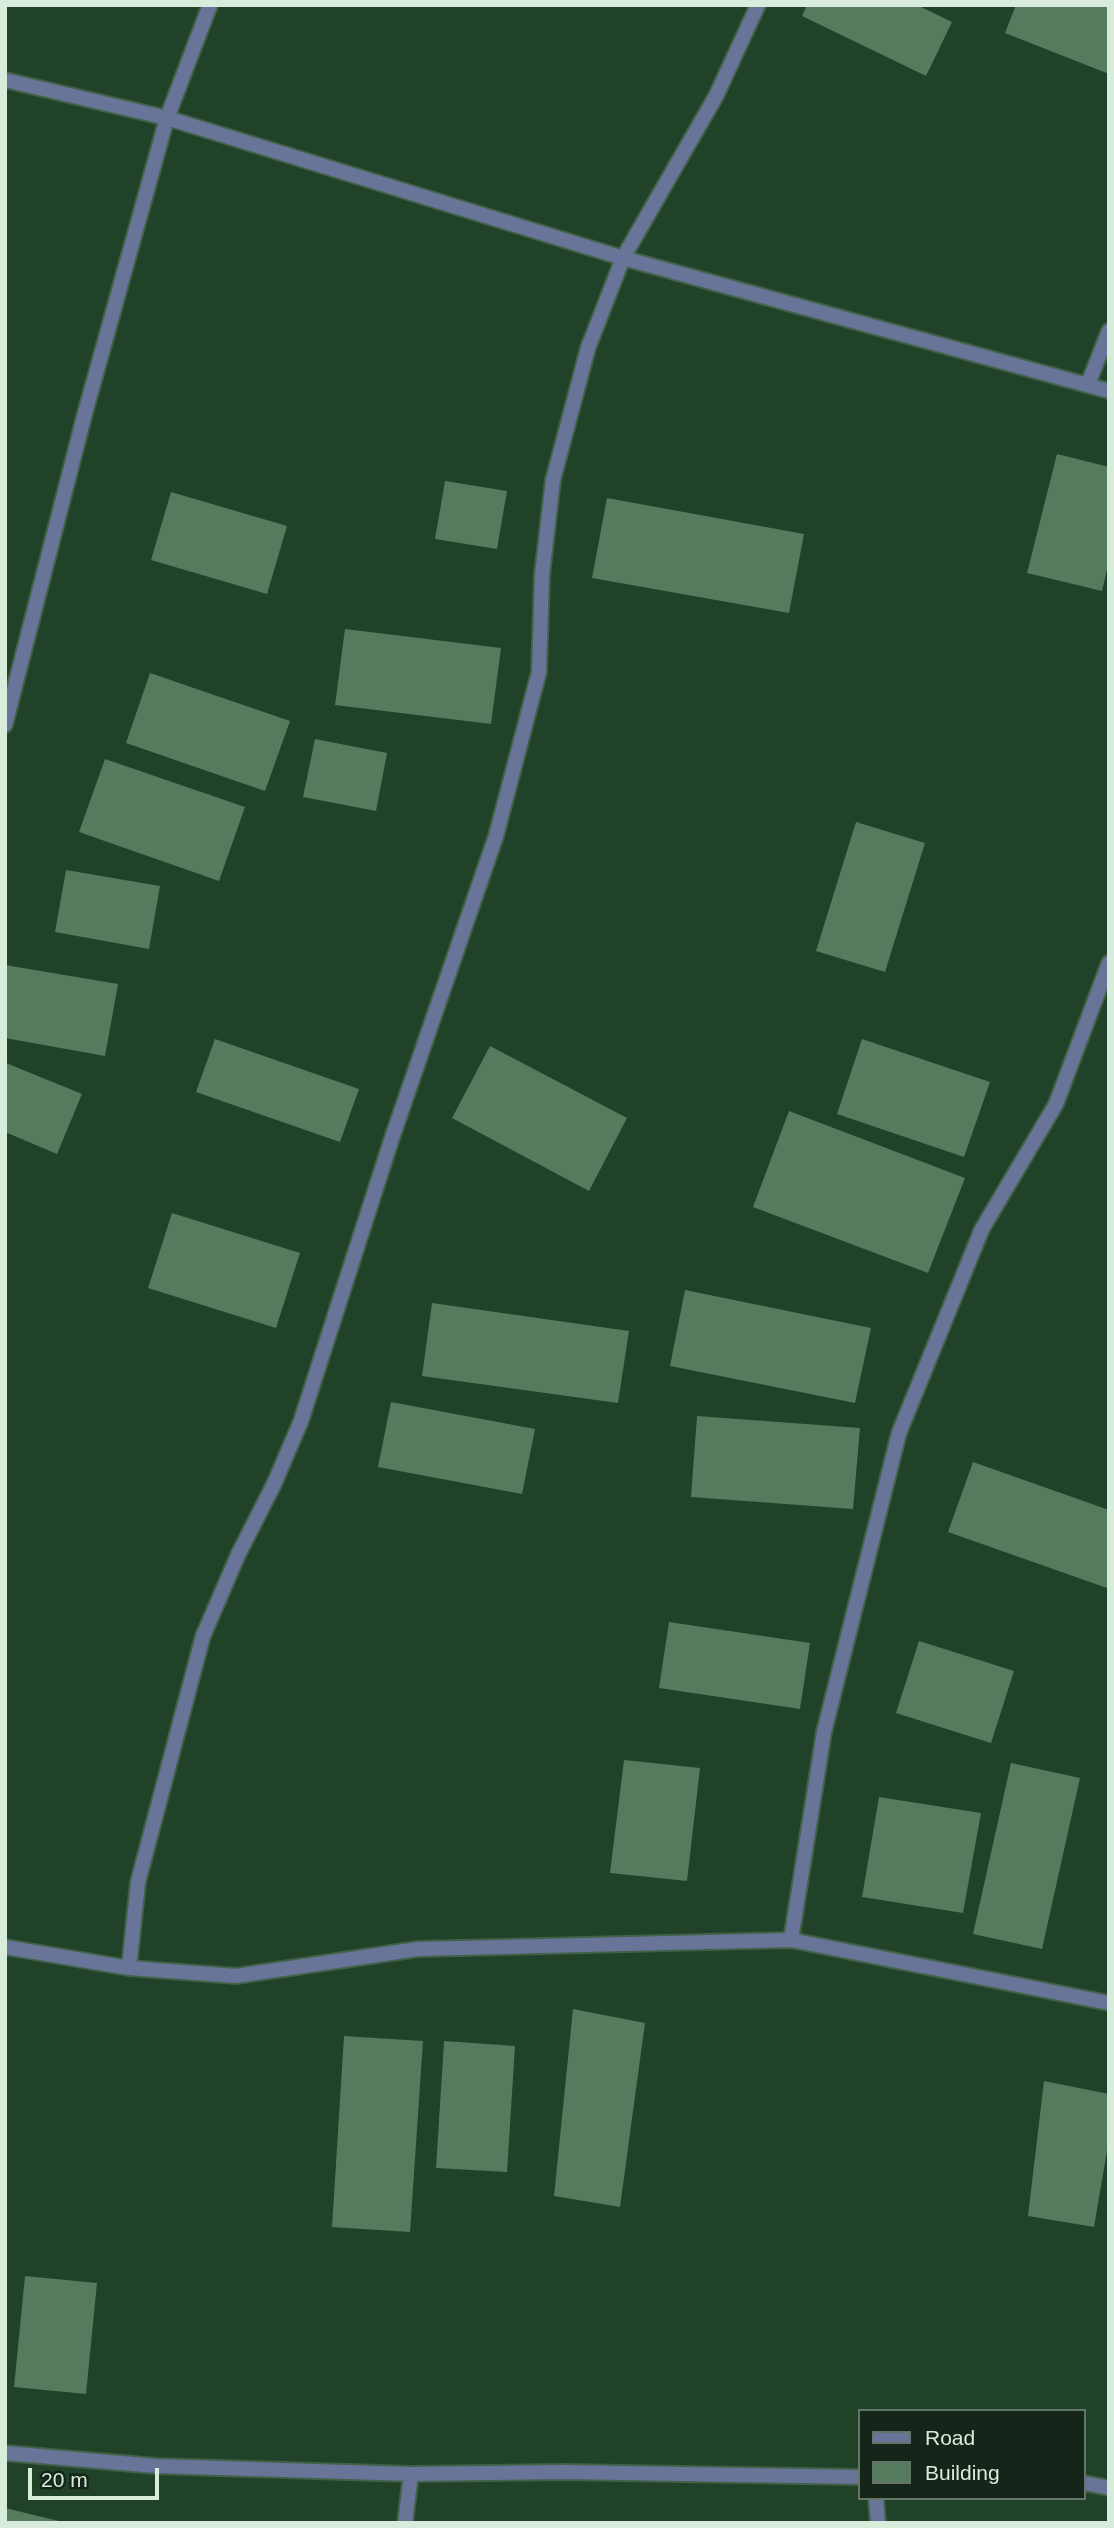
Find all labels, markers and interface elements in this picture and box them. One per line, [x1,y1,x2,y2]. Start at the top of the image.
legend [858,2409,1086,2500]
text: Road [925,2426,975,2449]
scale bar [32,2454,163,2498]
text: Building [925,2461,1000,2484]
text: 20 m [41,2468,88,2491]

